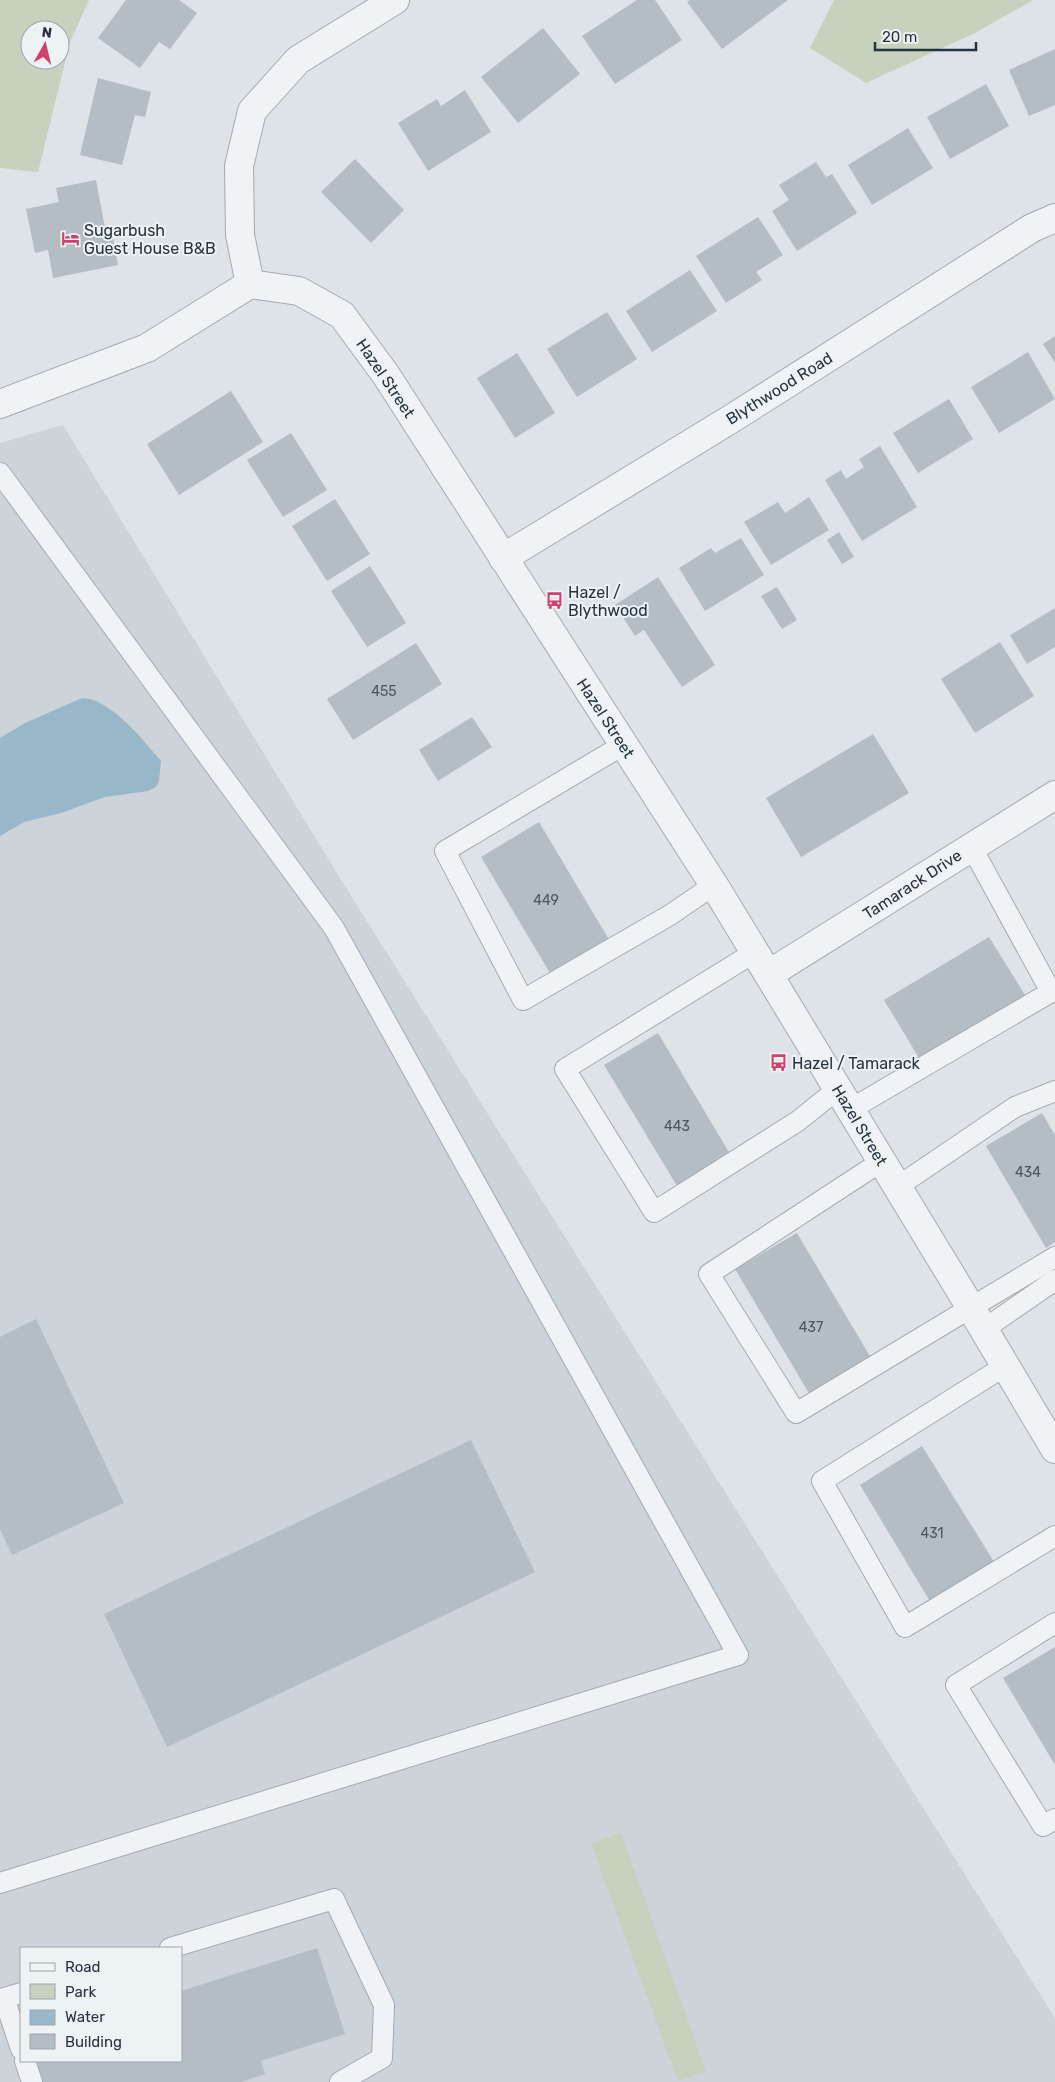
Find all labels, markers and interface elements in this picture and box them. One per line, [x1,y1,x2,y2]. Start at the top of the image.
north arrow [20,20,70,70]
scale bar [875,20,976,52]
text: N [41,24,53,42]
text: 20 m [882,28,917,46]
place label: Sugarbush Guest House B&B [84,221,216,258]
hotel icon: Sugarbush Guest House B&B [60,229,80,249]
street label: Hazel Street [352,335,419,421]
street label: Blythwood Road [723,348,836,429]
place label: Hazel / Blythwood [568,583,648,620]
bus stop icon: Hazel / Blythwood [544,591,564,611]
street label: Hazel Street [573,675,638,762]
house number: 455 [371,683,397,700]
street label: Tamarack Drive [859,845,965,923]
house number: 449 [533,892,559,909]
bus stop icon: Hazel / Tamarack [768,1053,788,1073]
place label: Hazel / Tamarack [792,1054,921,1073]
street label: Hazel Street [828,1081,891,1169]
house number: 443 [664,1118,690,1135]
house number: 434 [1015,1164,1041,1181]
house number: 437 [799,1319,823,1336]
house number: 431 [921,1525,943,1542]
legend [20,1947,182,2062]
text: Road [65,1958,101,1976]
text: Park [65,1983,96,2001]
text: Water [65,2008,105,2026]
text: Building [65,2033,122,2051]

